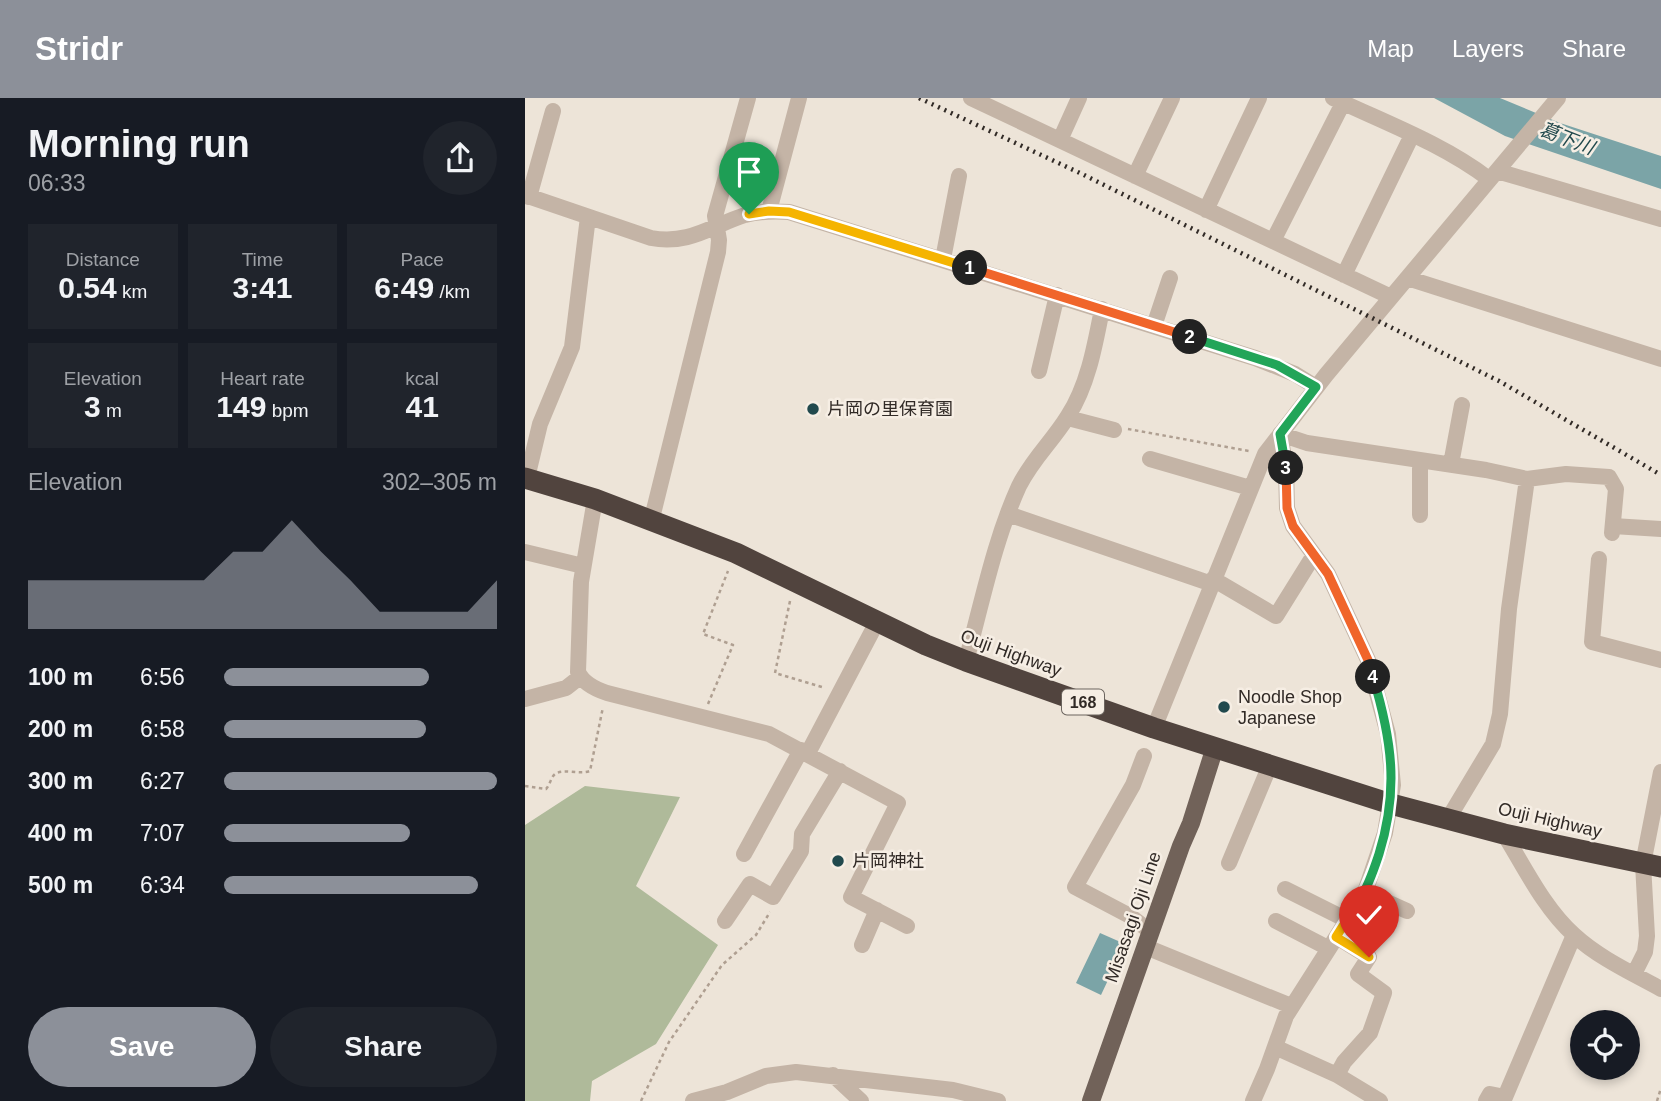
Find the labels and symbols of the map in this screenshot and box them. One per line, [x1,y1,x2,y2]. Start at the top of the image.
water label: 葛下川 [1536,118,1599,159]
pin [719,142,779,214]
pin: 1 [953,250,987,286]
pin: 2 [1173,320,1207,354]
place label: 片岡の里保育園 [827,399,953,419]
marker: 片岡の里保育園 [805,401,821,417]
pin: 3 [1269,450,1303,486]
street label: Ouji Highway [958,625,1064,681]
pin: 4 [1355,660,1391,694]
place label: Noodle Shop Japanese [1238,687,1342,728]
road number: 168 [1062,690,1104,715]
marker: Noodle Shop Japanese [1216,699,1232,715]
street label: Ouji Highway [1496,798,1604,842]
street label: Misasagi Oji Line [1101,849,1165,985]
place label: 片岡神社 [852,851,924,871]
marker: 片岡神社 [830,853,846,869]
pin [1339,885,1399,957]

